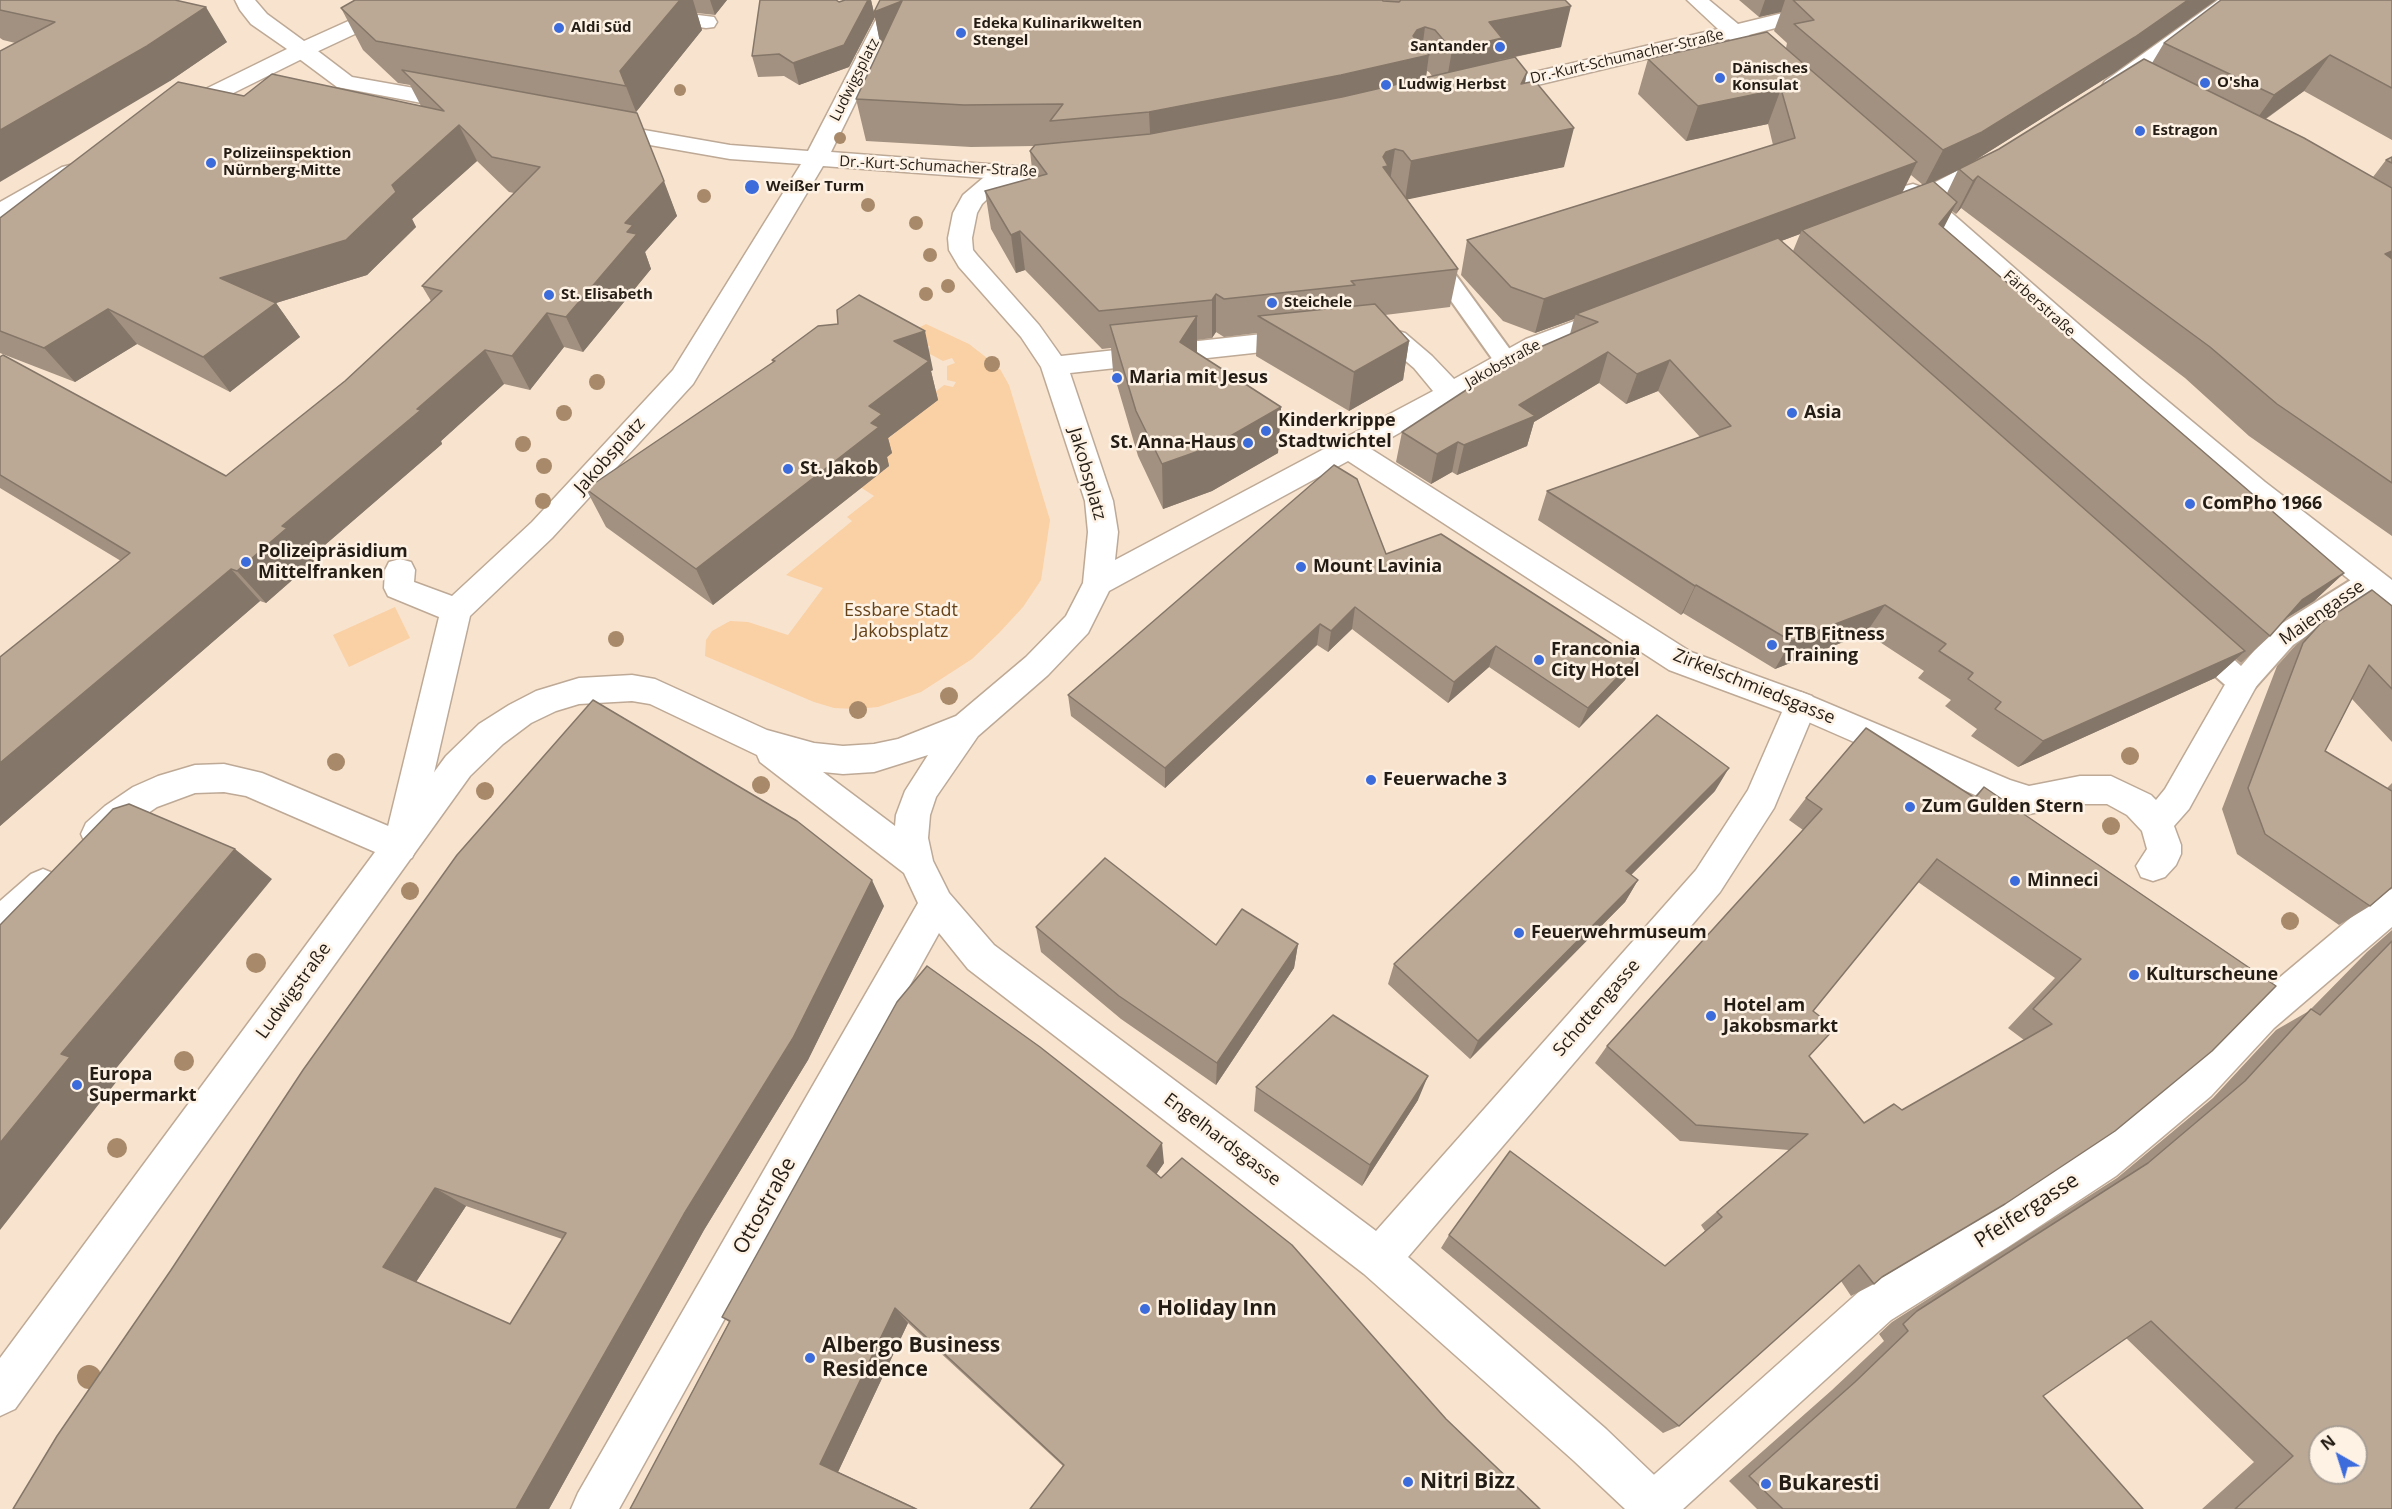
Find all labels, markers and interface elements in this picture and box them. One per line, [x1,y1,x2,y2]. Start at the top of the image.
place label: Edeka Kulinarikwelten Stengel [973,15,1142,50]
place label: Aldi Süd [571,19,632,37]
marker: Aldi Süd [552,21,566,35]
marker: Edeka Kulinarikwelten Stengel [954,26,968,40]
street label: Dr.-Kurt-Schumacher-Straße [1528,26,1726,88]
street label: Ludwigsplatz [826,36,884,124]
place label: Santander [1410,38,1488,56]
marker: Santander [1493,40,1507,54]
place label: Dänisches Konsulat [1732,60,1808,95]
marker: Dänisches Konsulat [1713,71,1727,85]
place label: O'sha [2217,74,2259,92]
place label: Ludwig Herbst [1398,76,1506,94]
marker: O'sha [2198,76,2212,90]
marker: Ludwig Herbst [1379,78,1393,92]
place label: Estragon [2152,122,2218,140]
marker: Estragon [2133,124,2147,138]
place label: Polizeiinspektion Nürnberg-Mitte [223,145,351,180]
street label: Dr.-Kurt-Schumacher-Straße [839,153,1037,181]
marker: Polizeiinspektion Nürnberg-Mitte [204,156,218,170]
marker: Weißer Turm [743,178,761,196]
place label: Weißer Turm [766,178,864,196]
street label: Färberstraße [1999,267,2079,341]
place label: St. Elisabeth [561,286,653,304]
marker: St. Elisabeth [542,288,556,302]
place label: Steichele [1284,294,1352,312]
marker: Steichele [1265,296,1279,310]
street label: Jakobstraße [1462,336,1544,392]
place label: Maria mit Jesus [1129,367,1268,389]
marker: Maria mit Jesus [1110,371,1124,385]
place label: Asia [1804,402,1842,424]
marker: Asia [1785,406,1799,420]
place label: Kinderkrippe Stadtwichtel [1278,410,1396,452]
street label: Jakobsplatz [570,413,650,499]
marker: Kinderkrippe Stadtwichtel [1259,424,1273,438]
street label: Jakobsplatz [1064,425,1110,523]
place label: St. Anna-Haus [1110,432,1236,454]
marker: St. Anna-Haus [1241,436,1255,450]
place label: St. Jakob [800,458,878,480]
marker: St. Jakob [781,462,795,476]
place label: ComPho 1966 [2202,493,2322,515]
marker: ComPho 1966 [2183,497,2197,511]
place label: Polizeipräsidium Mittelfranken [258,541,408,584]
marker: Polizeipräsidium Mittelfranken [239,555,253,569]
place label: Mount Lavinia [1313,556,1442,578]
marker: Mount Lavinia [1294,560,1308,574]
street label: Maiengasse [2275,576,2369,650]
park label: Essbare Stadt Jakobsplatz [844,600,958,642]
place label: FTB Fitness Training [1784,624,1885,666]
marker: FTB Fitness Training [1765,638,1779,652]
place label: Franconia City Hotel [1551,639,1640,682]
street label: Zirkelschmiedsgasse [1670,645,1838,729]
marker: Franconia City Hotel [1532,653,1546,667]
place label: Feuerwache 3 [1383,769,1507,791]
marker: Feuerwache 3 [1364,773,1378,787]
place label: Zum Gulden Stern [1922,796,2084,818]
marker: Zum Gulden Stern [1903,800,1917,814]
place label: Minneci [2027,870,2099,892]
marker: Minneci [2008,874,2022,888]
place label: Feuerwehrmuseum [1531,922,1707,944]
marker: Feuerwehrmuseum [1512,926,1526,940]
street label: Ludwigstraße [252,939,336,1043]
street label: Schottengasse [1549,955,1645,1061]
place label: Kulturscheune [2146,964,2278,986]
marker: Kulturscheune [2127,968,2141,982]
place label: Hotel am Jakobsmarkt [1723,995,1838,1038]
marker: Hotel am Jakobsmarkt [1704,1009,1718,1023]
place label: Europa Supermarkt [89,1064,197,1106]
marker: Europa Supermarkt [70,1078,84,1092]
street label: Engelhardsgasse [1159,1089,1285,1191]
street label: Ottostraße [728,1153,802,1259]
street label: Pfeifergasse [1970,1168,2084,1254]
place label: Holiday Inn [1157,1296,1277,1322]
marker: Holiday Inn [1138,1302,1152,1316]
place label: Albergo Business Residence [822,1333,1000,1383]
marker: Albergo Business Residence [803,1351,817,1365]
north arrow [2308,1425,2368,1485]
text: N [2316,1430,2340,1455]
place label: Nitri Bizz [1420,1469,1515,1495]
place label: Bukaresti [1778,1471,1880,1497]
marker: Nitri Bizz [1401,1475,1415,1489]
marker: Bukaresti [1759,1477,1773,1491]

